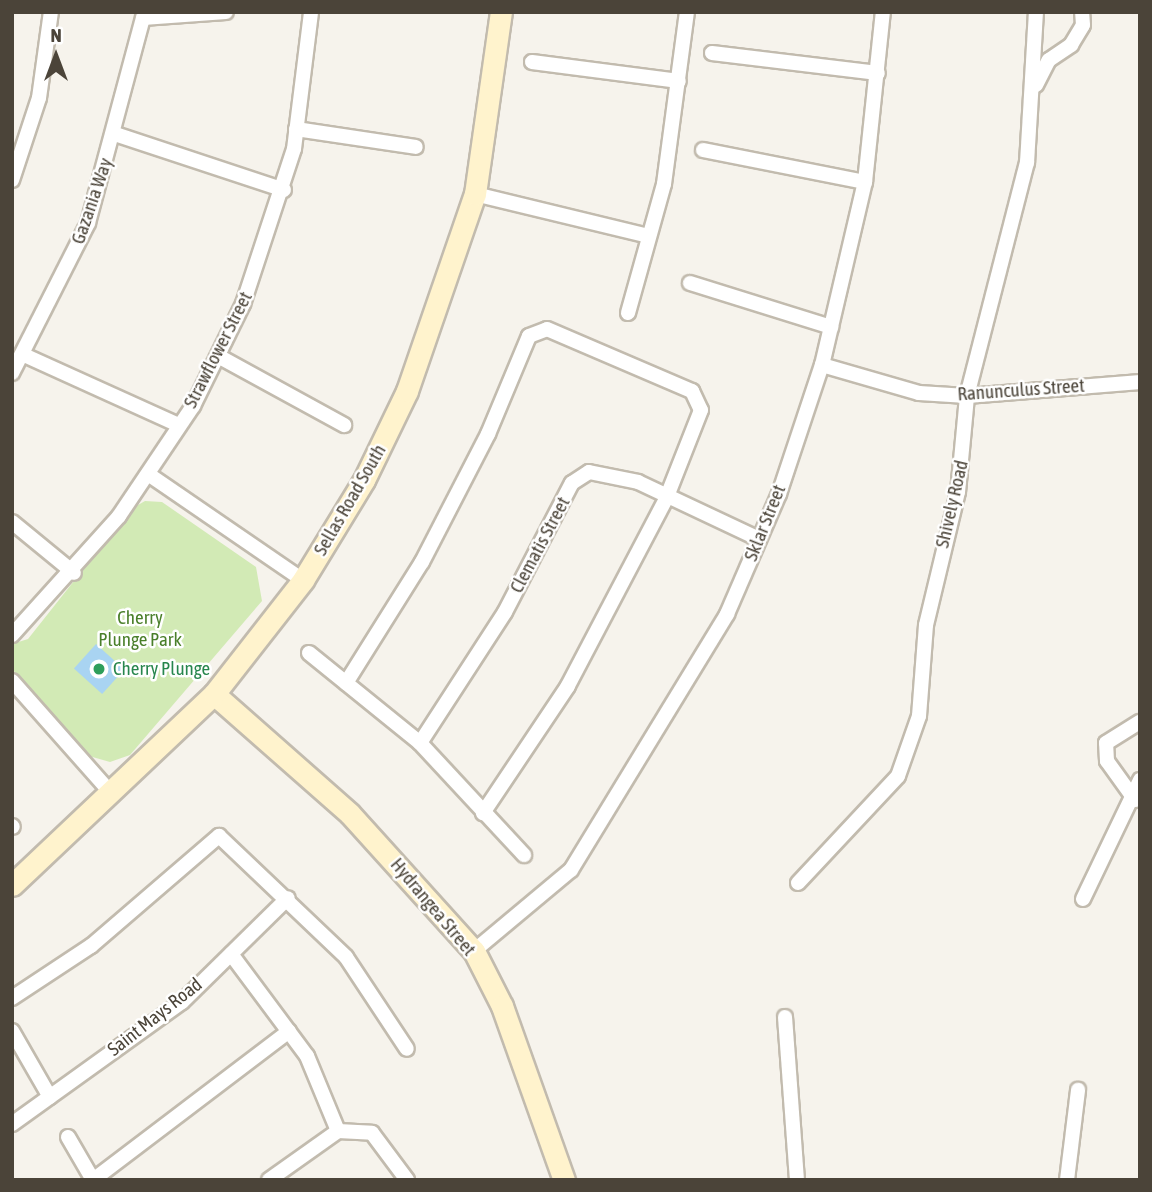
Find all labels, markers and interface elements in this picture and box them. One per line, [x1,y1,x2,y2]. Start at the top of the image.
north arrow [21,21,91,91]
text: N [50,24,62,46]
street label: Gazania Way [67,155,117,247]
street label: Strawflower Street [179,288,257,412]
street label: Ranunculus Street [957,374,1085,406]
street label: Sellas Road South [309,440,391,560]
street label: Shively Road [931,458,973,550]
street label: Sklar Street [739,482,791,564]
street label: Clematis Street [505,493,575,597]
park label: Cherry Plunge Park [98,607,182,651]
place label: Cherry Plunge [113,658,210,680]
marker: Cherry Plunge [91,661,107,677]
street label: Hydrangea Street [386,854,480,960]
street label: Saint Mays Road [103,973,207,1061]

